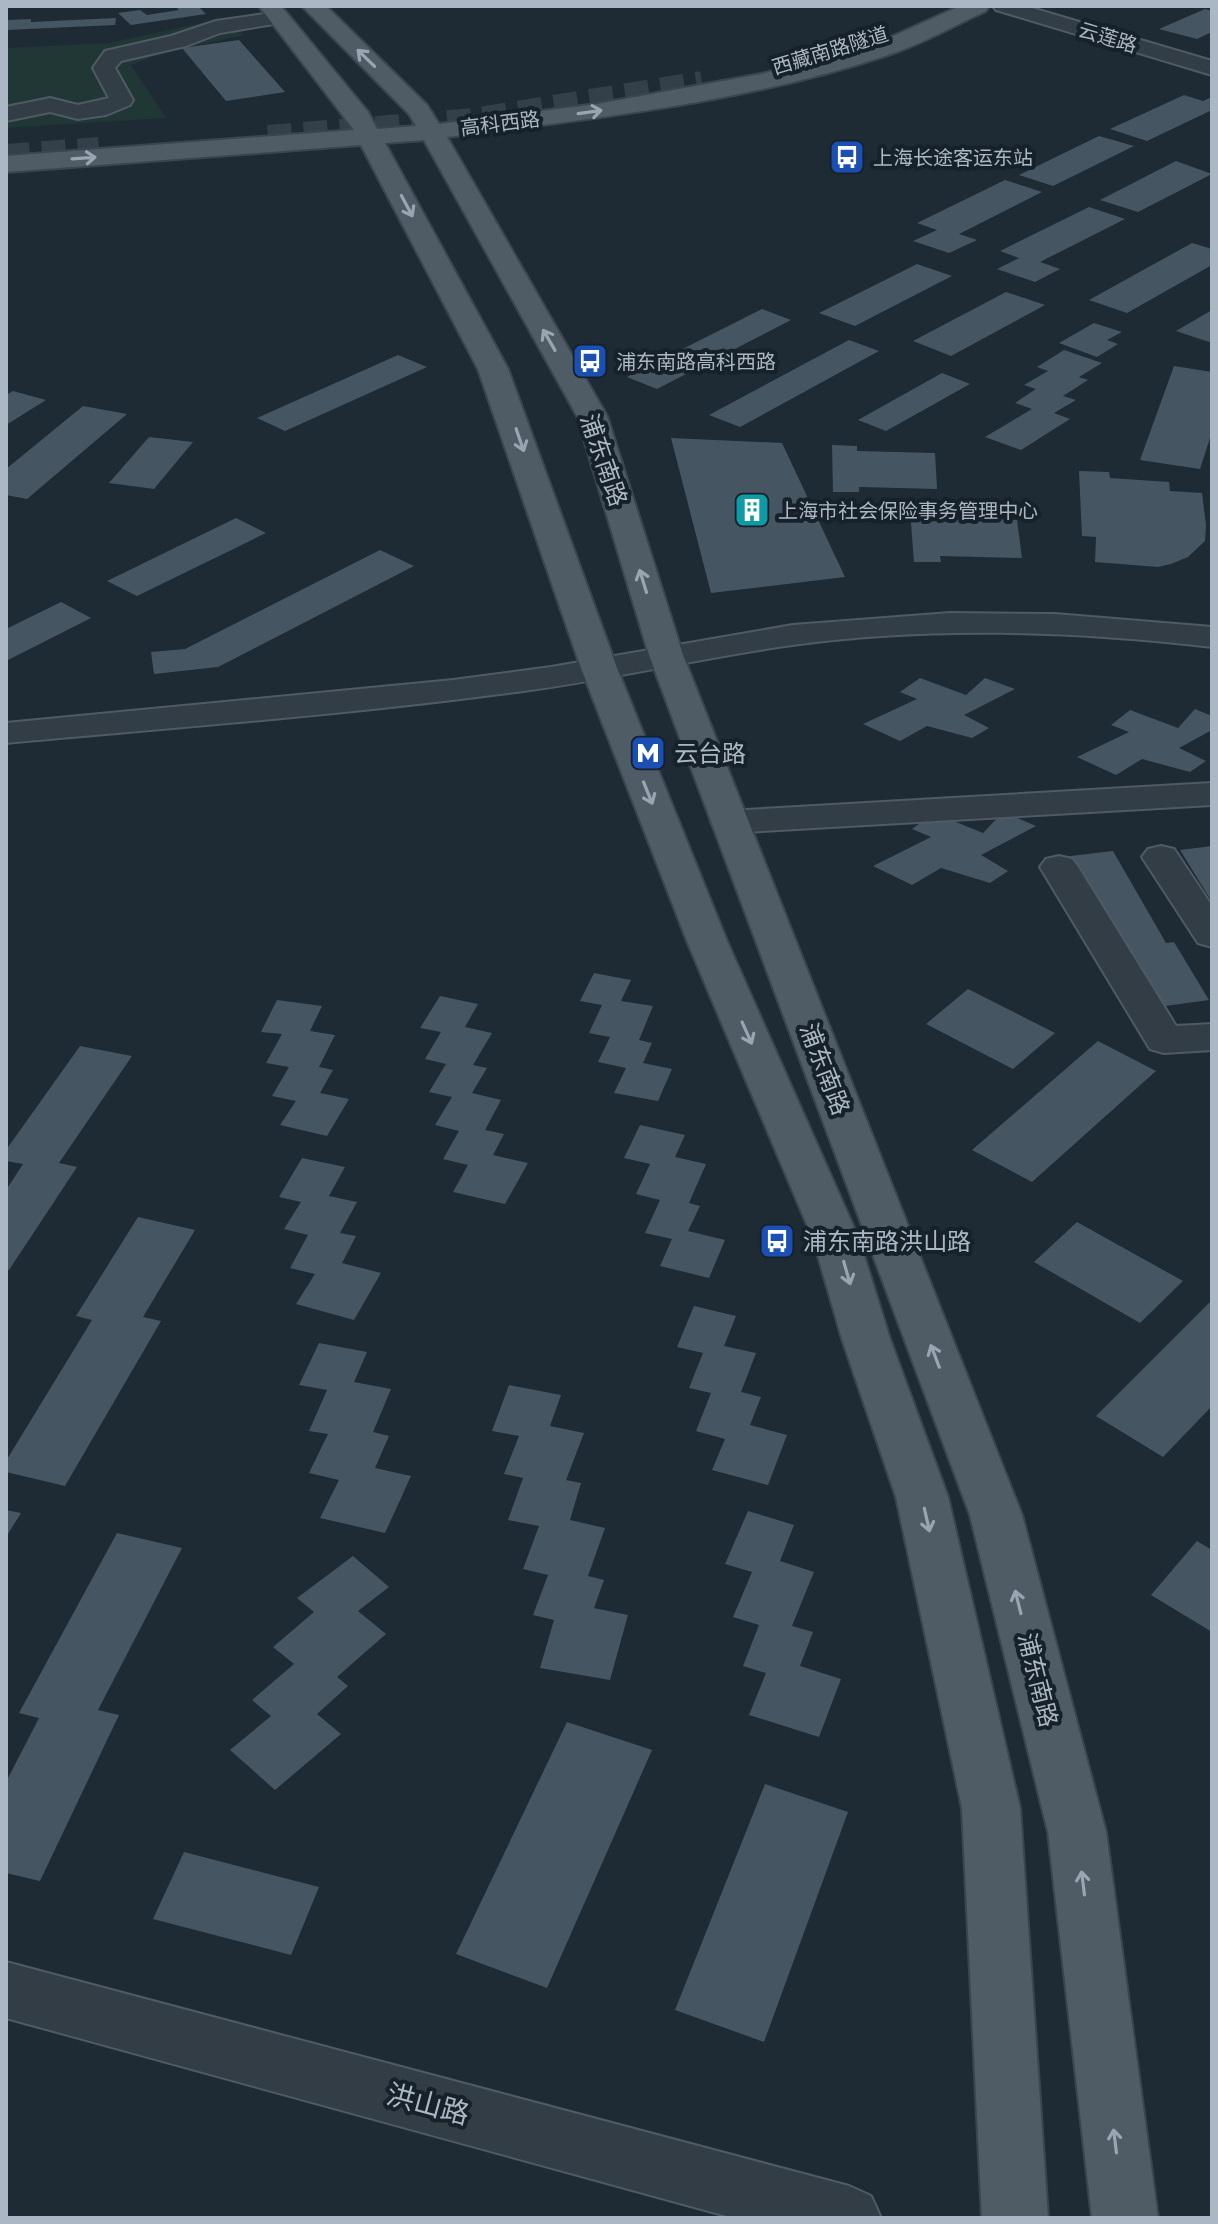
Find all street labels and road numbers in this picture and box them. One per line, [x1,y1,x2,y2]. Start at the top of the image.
street label: 云莲路 [1076,17,1140,57]
street label: 西藏南路隧道 [769,21,891,79]
street label: 高科西路 [459,107,541,139]
street label: 浦东南路 [576,410,632,510]
street label: 浦东南路 [795,1019,855,1119]
street label: 浦东南路 [1013,1630,1063,1730]
street label: 洪山路 [383,2078,473,2130]

